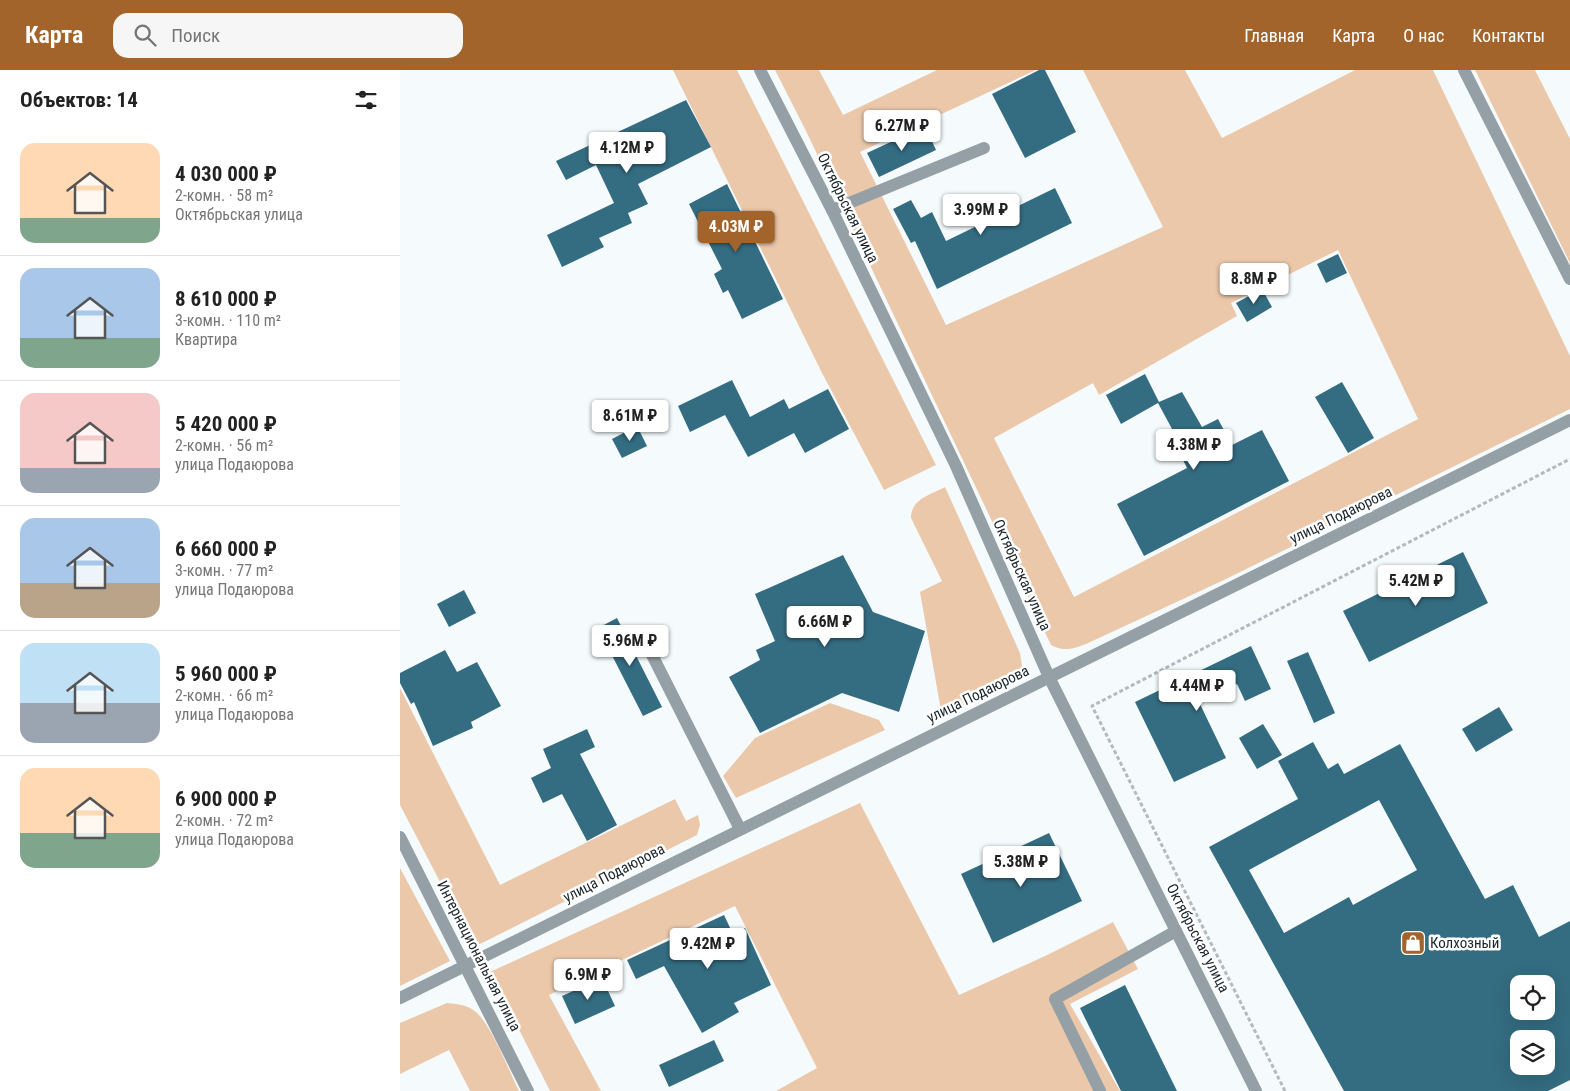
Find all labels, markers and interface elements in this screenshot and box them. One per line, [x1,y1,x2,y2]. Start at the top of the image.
search box [113,13,463,58]
text: Карта [25,21,83,49]
icon: search [131,21,159,49]
text: Поиск [171,24,220,47]
text: Главная [1244,25,1304,46]
text: Карта [1332,25,1375,46]
text: О нас [1403,25,1444,46]
text: Контакты [1472,25,1545,46]
icon: filters [352,86,380,114]
text: Объектов: 14 [20,88,138,112]
pin: 6.27M ₽ [856,109,948,152]
text: 6.27M ₽ [875,116,929,135]
pin: 4.12M ₽ [581,132,673,174]
text: 4.12M ₽ [600,138,654,157]
street label: Октябрьская улица [814,150,882,266]
text: 4 030 000 ₽ [175,162,277,186]
icon: home [60,163,120,223]
text: 2-комн. · 58 m² [175,186,273,205]
pin: 3.99M ₽ [935,194,1027,236]
text: 3.99M ₽ [954,200,1008,219]
text: Октябрьская улица [175,205,303,224]
pin: 4.03M ₽ [690,210,782,253]
text: 4.03M ₽ [709,217,763,236]
pin: 8.8M ₽ [1213,262,1295,305]
text: 8.8M ₽ [1231,269,1277,288]
text: 8 610 000 ₽ [175,287,277,311]
icon: home [60,288,120,348]
text: 3-комн. · 110 m² [175,311,281,330]
text: Квартира [175,330,237,349]
pin: 8.61M ₽ [584,400,676,442]
text: 8.61M ₽ [603,406,657,425]
text: 5 420 000 ₽ [175,412,277,436]
icon: home [60,413,120,473]
pin: 4.38M ₽ [1148,428,1240,471]
text: 4.38M ₽ [1167,435,1221,454]
text: 2-комн. · 56 m² [175,436,273,455]
text: улица Подаюрова [175,455,294,474]
street label: улица Подаюрова [1287,482,1395,548]
street label: Октябрьская улица [989,517,1055,633]
text: 6 660 000 ₽ [175,537,277,561]
icon: home [60,538,120,598]
text: 3-комн. · 77 m² [175,561,273,580]
pin: 5.42M ₽ [1370,564,1462,607]
text: 5.42M ₽ [1389,571,1443,590]
text: улица Подаюрова [175,580,294,599]
pin: 6.66M ₽ [779,606,871,648]
text: 6.66M ₽ [798,612,852,631]
pin: 5.96M ₽ [584,624,676,667]
text: 5.96M ₽ [603,631,657,650]
street label: улица Подаюрова [924,661,1032,727]
text: 5 960 000 ₽ [175,662,277,686]
icon: home [60,663,120,723]
pin: 4.44M ₽ [1151,670,1243,712]
text: 4.44M ₽ [1170,676,1224,695]
text: 2-комн. · 66 m² [175,686,273,705]
text: улица Подаюрова [175,705,294,724]
text: 6 900 000 ₽ [175,787,277,811]
icon: home [60,788,120,848]
text: 2-комн. · 72 m² [175,811,273,830]
text: улица Подаюрова [175,830,294,849]
street label: улица Подаюрова [560,840,668,906]
pin: 5.38M ₽ [975,846,1067,888]
text: 5.38M ₽ [994,852,1048,871]
street label: Интернациональная улица [433,878,525,1034]
street label: Октябрьская улица [1163,881,1233,995]
pin: 9.42M ₽ [662,928,754,970]
shop icon: Колхозный [1400,930,1426,956]
text: 9.42M ₽ [681,934,735,953]
place label: Колхозный [1430,934,1499,952]
pin: 6.9M ₽ [547,958,629,1001]
text: 6.9M ₽ [565,965,611,984]
map controls [1510,975,1555,1075]
button: locate [1510,975,1555,1020]
button: layers [1510,1030,1555,1075]

